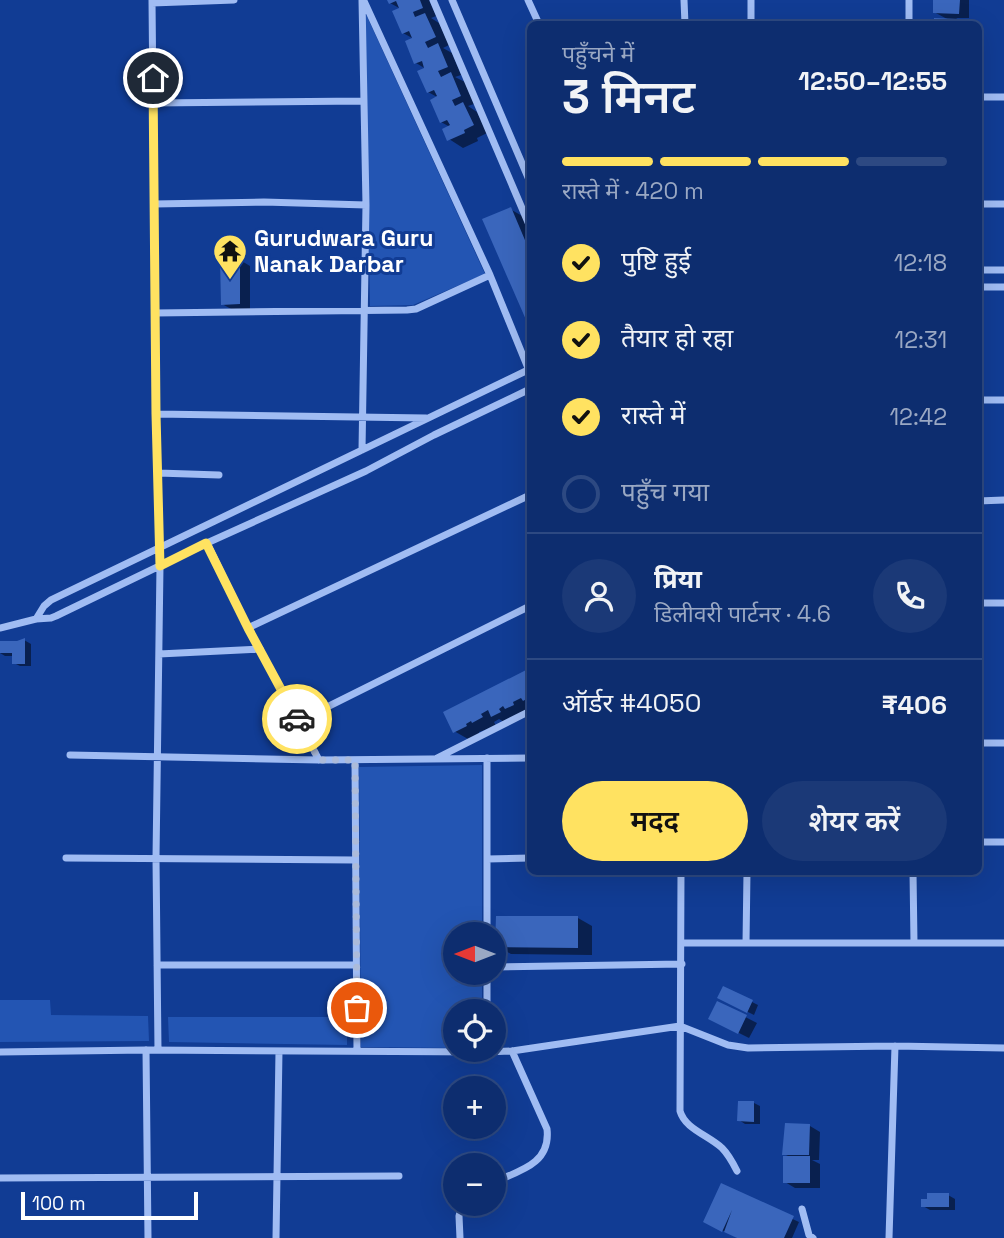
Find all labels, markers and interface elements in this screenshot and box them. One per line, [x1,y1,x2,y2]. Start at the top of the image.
text: पहुँचने में [562,39,634,69]
pin [123,48,183,108]
icon: home [134,59,172,97]
text: 12:50–12:55 [798,64,947,98]
text: 3 मिनट [562,68,695,126]
text: रास्ते में · 420 m [562,176,704,206]
place label: Gurudwara Guru Nanak Darbar [254,223,433,279]
temple icon: Gurudwara Guru Nanak Darbar [211,232,249,281]
icon: check [562,244,600,282]
text: पुष्टि हुई [621,244,691,278]
text: 12:18 [894,248,947,278]
icon: check [562,321,600,359]
text: तैयार हो रहा [621,321,733,355]
text: 12:31 [895,325,947,355]
icon: check [562,398,600,436]
text: रास्ते में [621,398,686,432]
text: 12:42 [889,402,947,432]
text: पहुँच गया [621,475,709,509]
button: person [562,559,636,633]
button: phone [873,559,947,633]
text: प्रिया [654,562,702,596]
text: डिलीवरी पार्टनर · 4.6 [654,599,831,629]
courier [262,684,332,754]
text: ऑर्डर #4050 [562,686,701,720]
text: ₹406 [881,688,947,722]
icon: car [278,700,316,738]
button: मदद [562,781,748,861]
button: शेयर करें [762,781,947,861]
north arrow [443,922,506,985]
map controls [443,922,506,1216]
pin [327,978,387,1038]
icon: bag [338,989,376,1027]
button: locate [443,999,506,1062]
button: + [443,1076,506,1139]
button: − [443,1153,506,1216]
scale bar [21,1189,198,1221]
text: 100 m [32,1191,86,1216]

